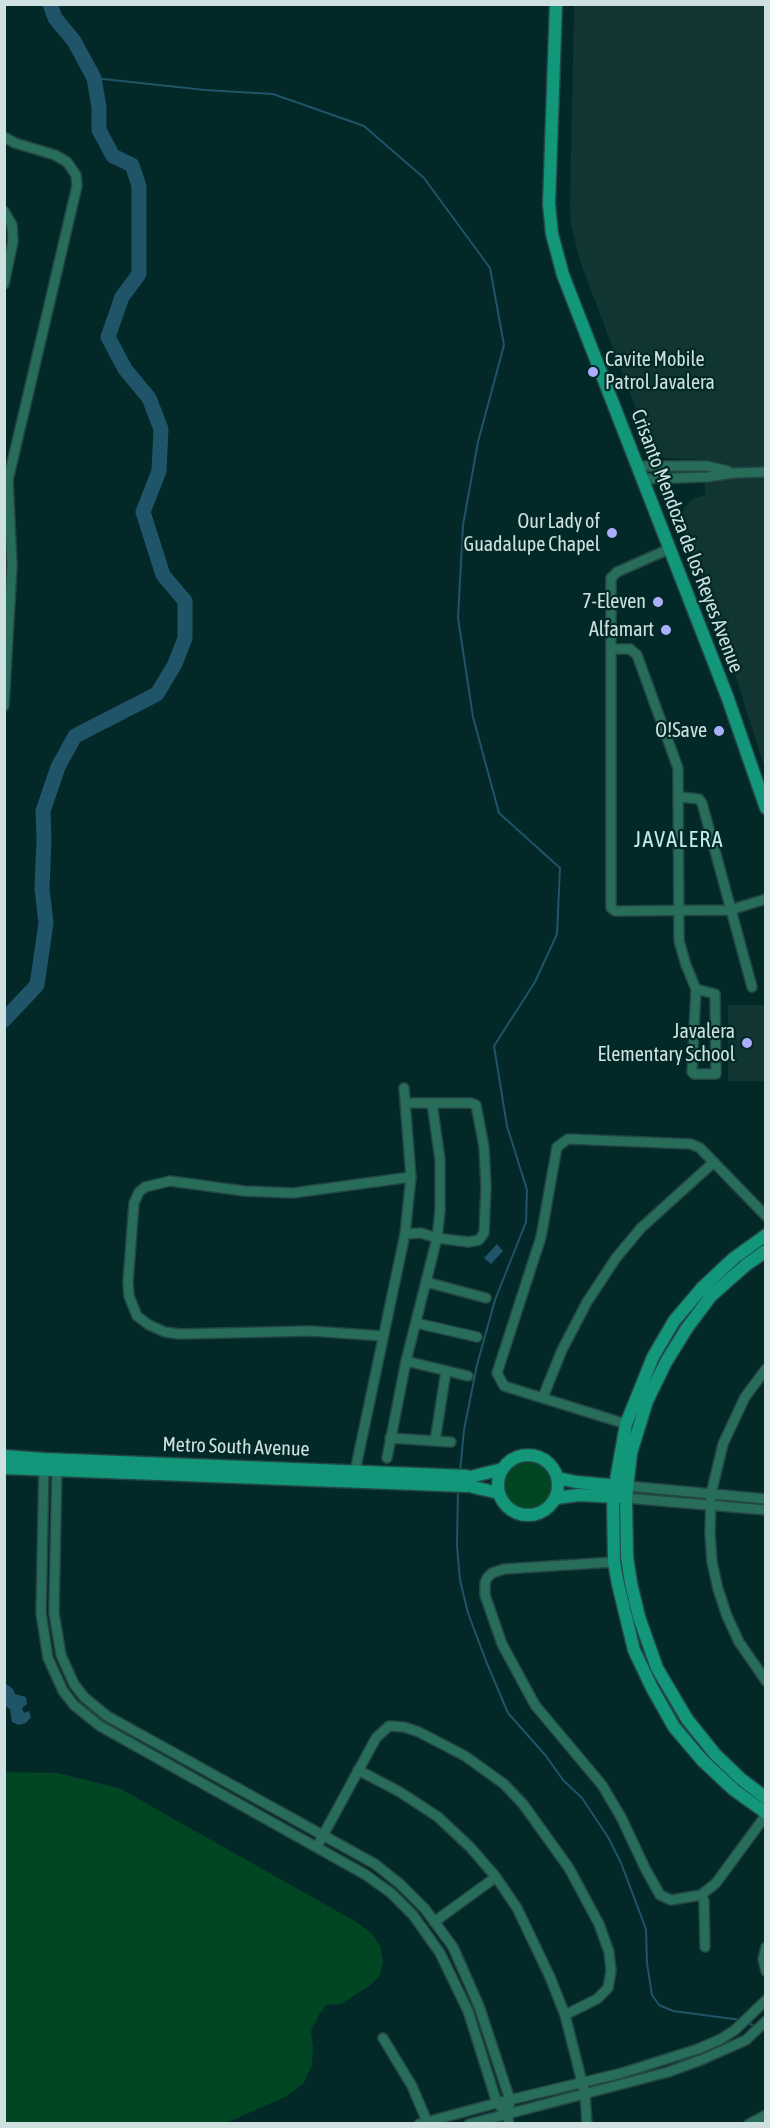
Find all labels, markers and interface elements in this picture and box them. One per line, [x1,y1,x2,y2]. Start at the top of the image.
place label: Cavite Mobile Patrol Javalera [605,348,715,395]
marker: Cavite Mobile Patrol Javalera [586,365,600,379]
street label: Crisanto Mendoza de los Reyes Avenue [626,406,748,676]
place label: Our Lady of Guadalupe Chapel [464,510,600,557]
marker: Our Lady of Guadalupe Chapel [605,526,619,540]
place label: 7-Eleven [582,590,646,614]
marker: 7-Eleven [651,595,665,609]
place label: Alfamart [589,618,654,642]
marker: Alfamart [659,623,673,637]
place label: O!Save [655,719,707,743]
marker: O!Save [712,724,726,738]
district label: JAVALERA [634,827,724,853]
place label: Javalera Elementary School [598,1020,735,1067]
marker: Javalera Elementary School [740,1036,754,1050]
street label: Metro South Avenue [162,1432,310,1462]

